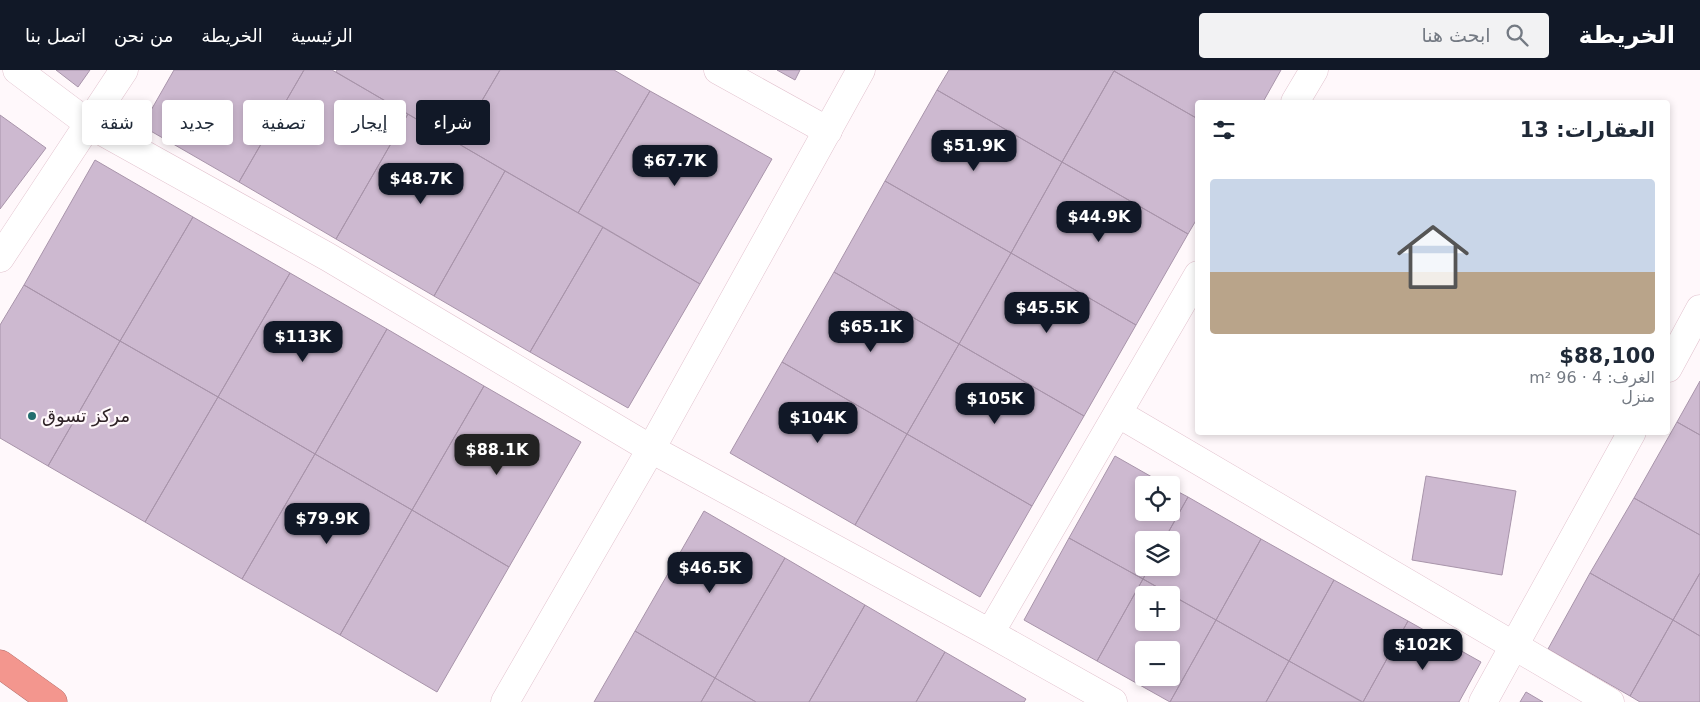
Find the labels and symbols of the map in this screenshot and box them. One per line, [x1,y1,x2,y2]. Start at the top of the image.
pin: $51.9K [933,129,1015,172]
pin: $67.7K [634,144,716,187]
pin: $48.7K [380,162,462,205]
pin: $44.9K [1058,200,1140,243]
pin: $45.5K [1006,292,1088,334]
pin: $65.1K [830,310,912,353]
pin: $113K [268,320,338,363]
pin: $105K [960,382,1030,425]
pin: $104K [783,402,853,444]
place label: مركز تسوق [42,405,130,427]
marker: مركز تسوق [26,410,38,422]
pin: $88.1K [456,434,538,476]
pin: $79.9K [286,502,368,545]
pin: $46.5K [669,552,751,594]
pin: $102K [1388,628,1458,671]

